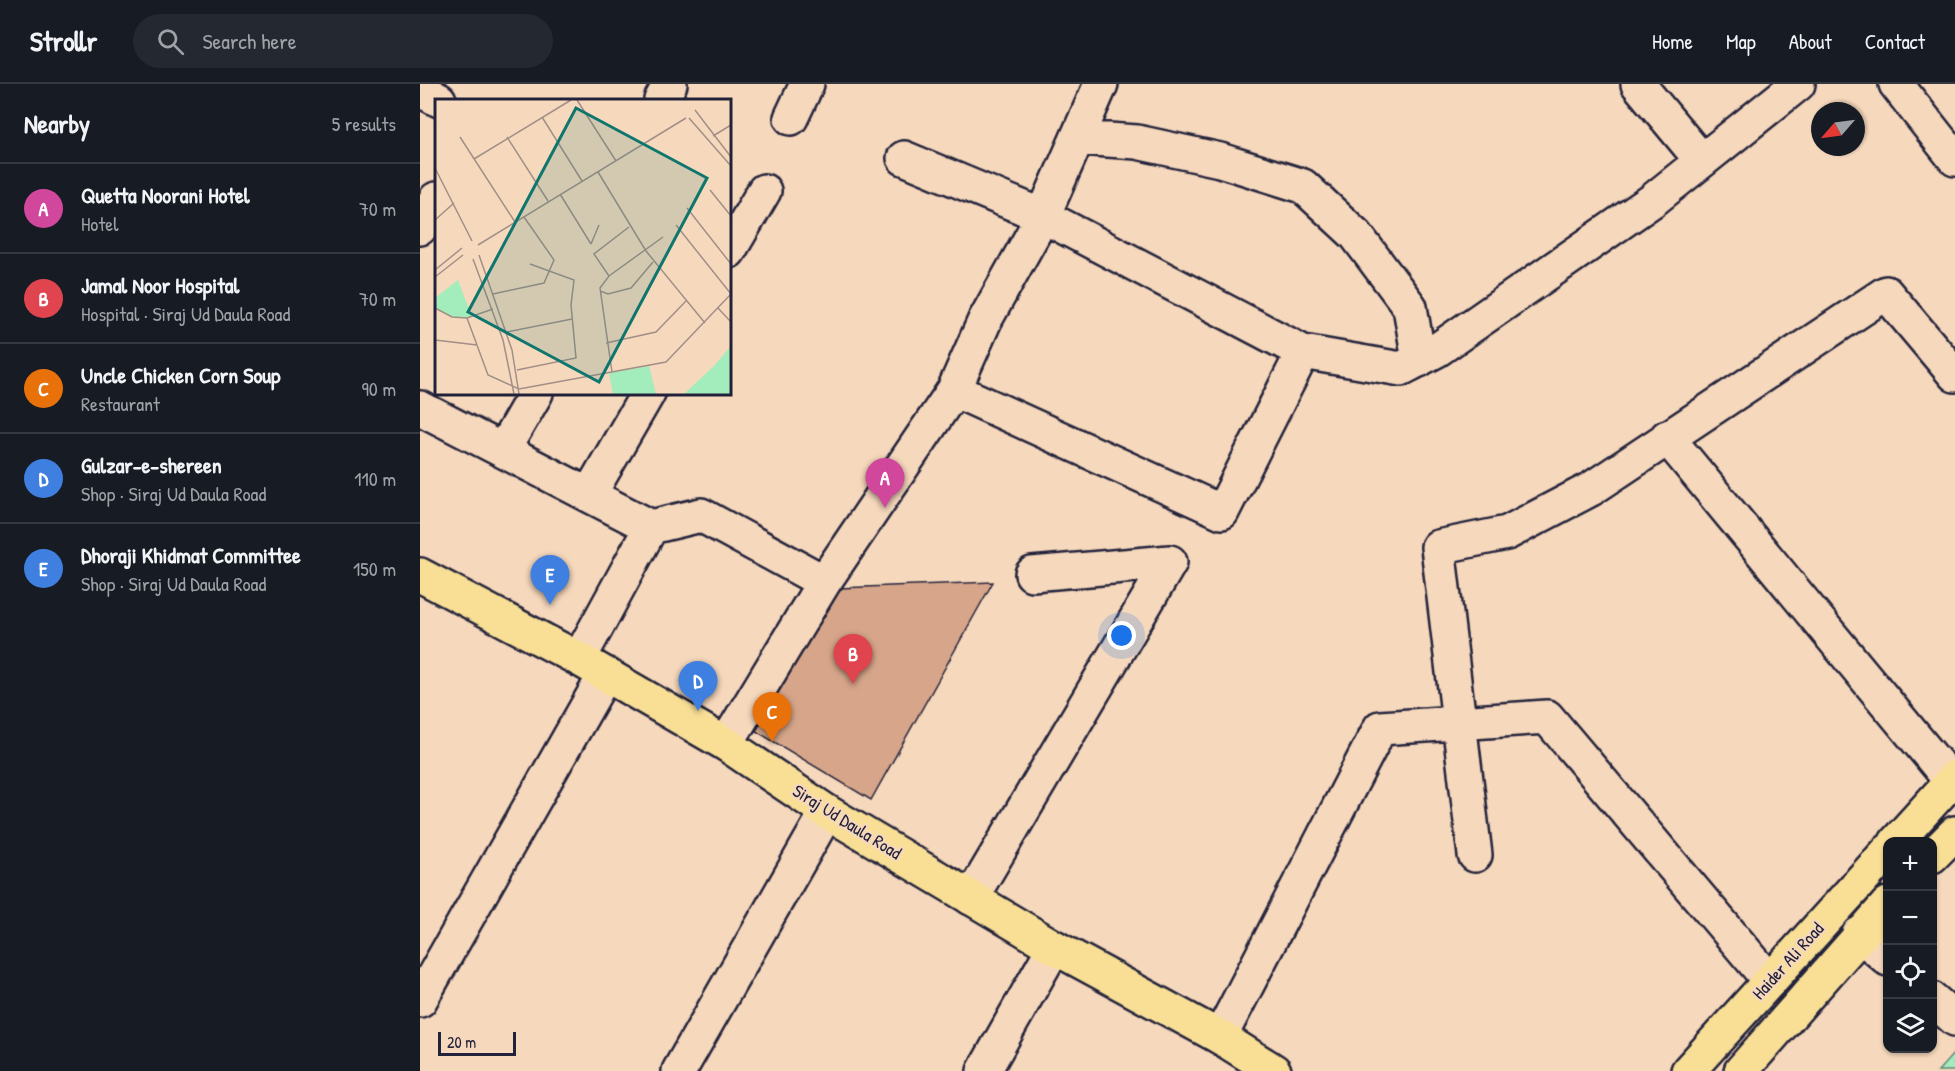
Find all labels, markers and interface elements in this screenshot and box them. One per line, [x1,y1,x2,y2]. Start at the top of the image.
search box [133,14,553,68]
text: Strollr [30,22,97,60]
icon: search [154,25,187,58]
text: Search here [202,26,296,56]
text: Home [1652,27,1693,56]
text: Map [1726,27,1756,56]
text: About [1789,27,1832,56]
text: Contact [1865,27,1925,56]
inset map [435,99,730,394]
north arrow [1811,102,1865,156]
text: Nearby [24,106,90,141]
text: 5 results [332,110,396,137]
text: Quetta Noorani Hotel [81,180,250,210]
text: A [39,195,48,222]
text: 70 m [359,195,396,222]
text: Hotel [81,210,119,237]
text: Jamal Noor Hospital [81,270,239,300]
text: B [38,285,49,312]
text: 70 m [359,285,396,312]
text: Hospital · Siraj Ud Daula Road [81,300,290,327]
text: Uncle Chicken Corn Soup [81,360,280,390]
text: C [38,375,49,402]
text: 90 m [362,375,396,402]
text: Restaurant [81,390,160,417]
text: Gulzar-e-shereen [81,450,222,480]
pin: A [866,458,904,508]
text: D [39,465,48,492]
text: 110 m [354,465,396,492]
text: Shop · Siraj Ud Daula Road [81,480,266,507]
text: Dhoraji Khidmat Committee [81,540,301,570]
text: E [39,555,48,582]
text: 150 m [353,555,396,582]
pin: E [530,556,570,605]
text: Shop · Siraj Ud Daula Road [81,570,266,597]
your location [1107,621,1136,650]
pin: B [834,634,872,684]
pin: D [678,662,718,711]
pin: C [752,692,792,742]
street label: Siraj Ud Daula Road [788,778,906,865]
map controls [1883,837,1937,1053]
button: + [1883,837,1937,891]
button: − [1883,891,1937,945]
street label: Haider Ali Road [1746,917,1829,1005]
button: locate [1883,945,1937,999]
button: layers [1883,999,1937,1053]
scale bar [438,1029,516,1056]
text: 20 m [447,1031,476,1053]

